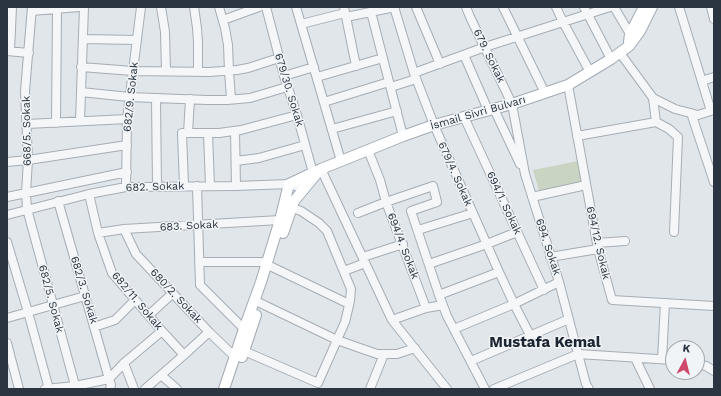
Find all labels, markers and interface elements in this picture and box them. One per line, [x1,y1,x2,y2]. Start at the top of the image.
street label: 679. Sokak [470,27,508,85]
street label: 679/30. Sokak [272,52,306,128]
street label: 682/9. Sokak [121,61,141,133]
street label: İsmail Sivri Bulvarı [429,93,527,133]
street label: 668/5. Sokak [20,96,34,166]
street label: 679/4. Sokak [435,140,475,208]
street label: 694/1. Sokak [484,169,524,237]
street label: 682. Sokak [125,179,185,195]
street label: 694/12. Sokak [583,205,613,281]
street label: 694/4. Sokak [384,211,422,281]
street label: 694. Sokak [533,217,563,277]
street label: 683. Sokak [159,218,219,234]
street label: 682/3. Sokak [67,255,101,325]
street label: 682/5. Sokak [36,263,66,335]
street label: 680/2. Sokak [147,266,205,326]
street label: 682/11. Sokak [109,269,165,333]
district label: Mustafa Kemal [489,334,601,352]
north arrow [665,340,705,380]
text: K [682,342,691,356]

